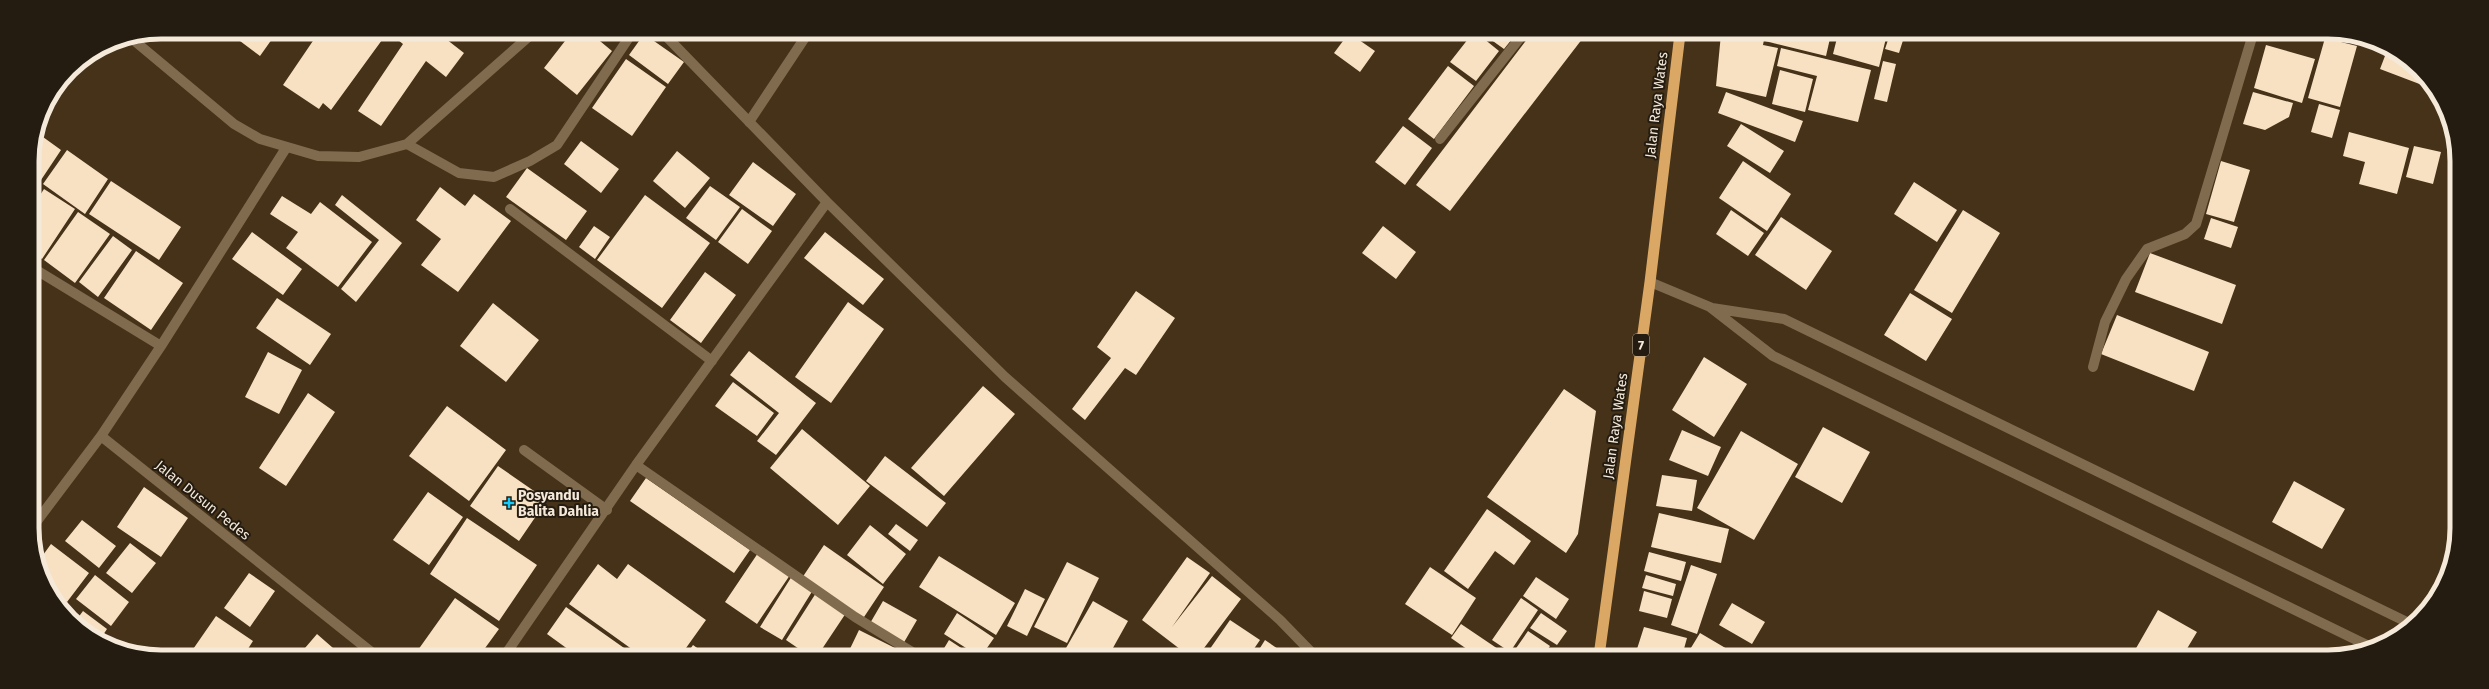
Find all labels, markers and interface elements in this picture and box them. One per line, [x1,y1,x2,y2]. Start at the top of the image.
street label: Jalan Raya Wates [1642,51,1671,159]
road number: 7 [1633,334,1649,356]
street label: Jalan Raya Wates [1600,372,1631,480]
street label: Jalan Dusun Pedes [152,457,254,544]
place label: Posyandu Balita Dahlia [518,487,599,520]
marker: Posyandu Balita Dahlia [503,497,515,509]

